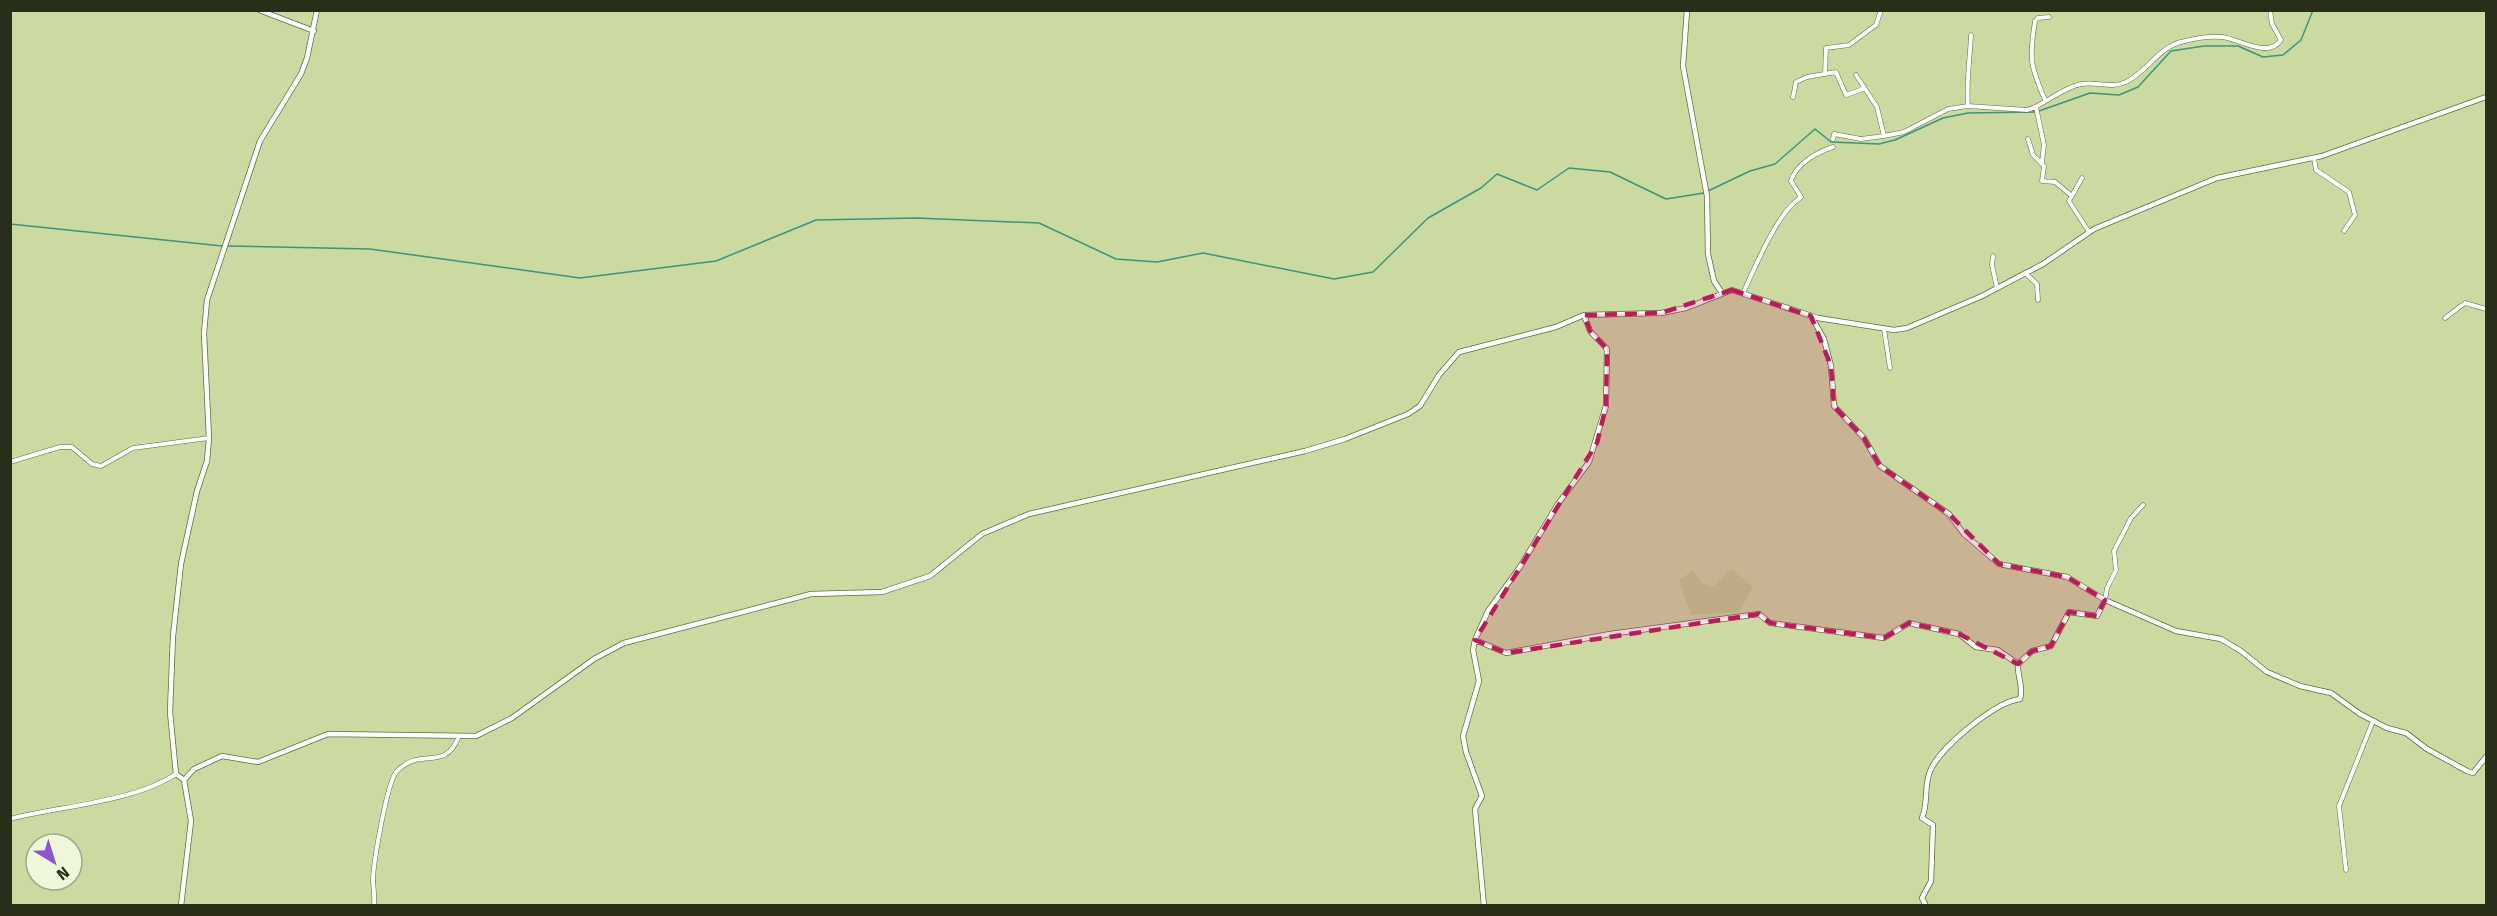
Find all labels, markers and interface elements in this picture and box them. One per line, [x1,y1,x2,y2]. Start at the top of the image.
north arrow [24,832,84,892]
text: N [53,863,73,884]

